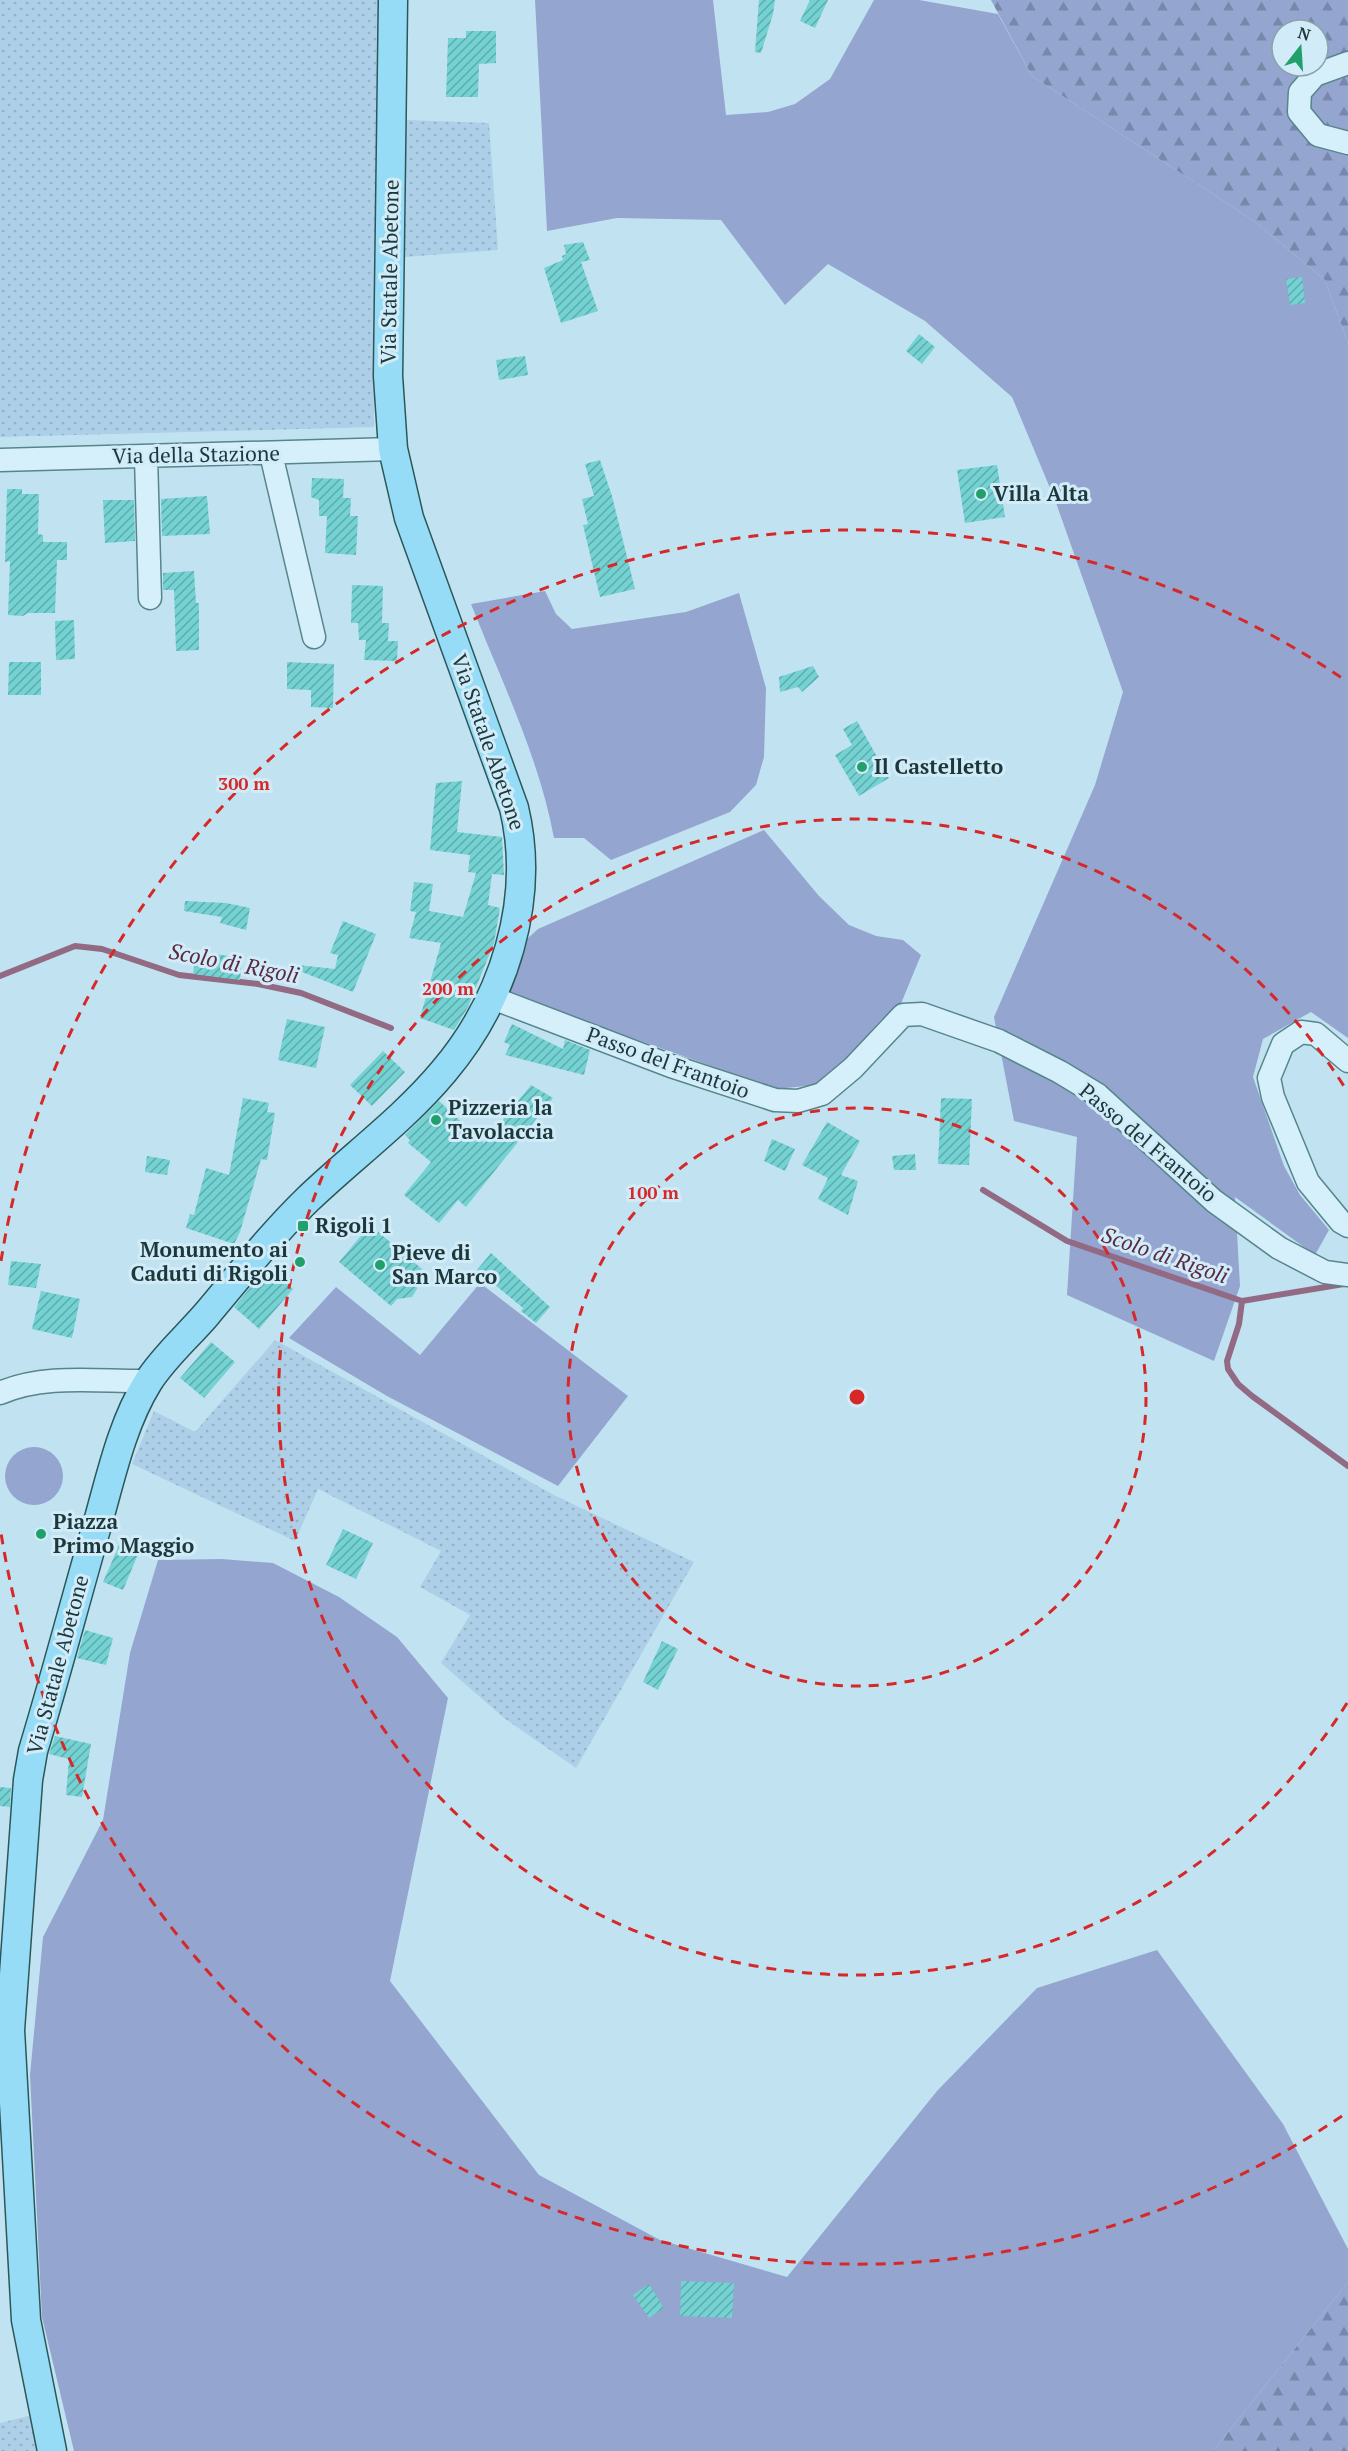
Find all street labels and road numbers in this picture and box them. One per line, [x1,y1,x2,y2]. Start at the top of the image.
street label: Via Statale Abetone [373,179,405,365]
street label: Via della Stazione [112,439,280,469]
street label: Via Statale Abetone [446,650,532,834]
street label: Passo del Frantoio [583,1020,754,1105]
street label: Passo del Frantoio [1074,1076,1223,1208]
street label: Via Statale Abetone [20,1572,94,1758]

